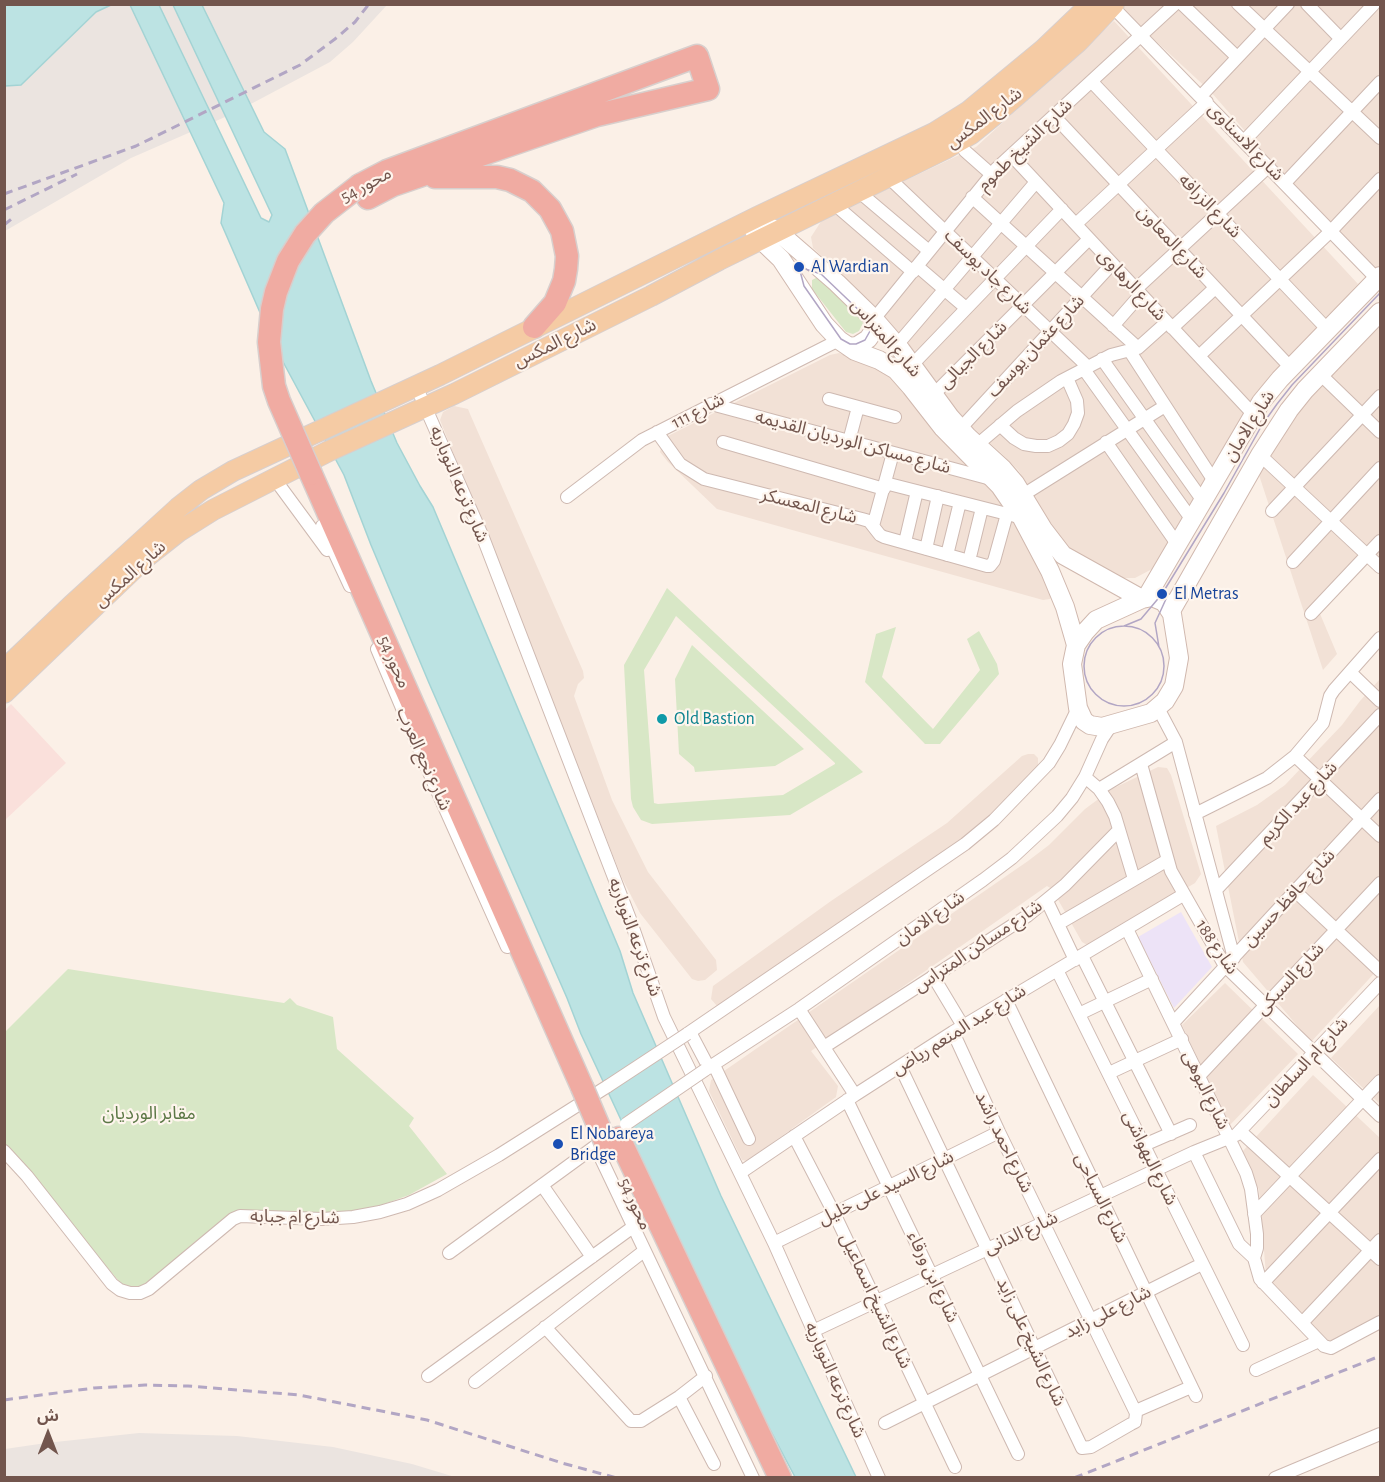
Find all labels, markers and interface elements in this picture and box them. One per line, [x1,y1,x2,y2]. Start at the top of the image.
street label: شارع المكس [942,82,1026,154]
street label: شارع الشيخ طموم [973,94,1077,196]
street label: شارع الاسناوى [1203,99,1289,185]
street label: محور 54 [337,162,395,208]
street label: شارع الزرافه [1174,169,1246,243]
street label: شارع المعاون [1133,201,1211,283]
street label: شارع جاد يوسف [940,225,1036,319]
street label: شارع الرهاوى [1093,244,1171,326]
place label: Al Wardian [811,256,889,278]
marker: Al Wardian [792,260,806,274]
street label: شارع عثمان يوسف [983,290,1089,402]
street label: شارع المتراس [846,294,926,382]
street label: شارع المكس [510,314,600,372]
street label: شارع الجبالى [934,316,1012,394]
street label: شارع الامان [1219,386,1279,466]
street label: شارع 111 [668,389,728,433]
street label: شارع مساكن الورديان القديمه [753,405,953,479]
street label: شارع ترعه النوباريه [425,422,493,546]
street label: شارع المعسكر [759,484,859,528]
street label: شارع المكس [90,536,170,612]
place label: El Metras [1174,583,1239,605]
marker: El Metras [1155,587,1169,601]
street label: محور 54 [373,632,415,692]
street label: شارع نجع العرب [392,704,456,814]
place label: Old Bastion [674,708,755,730]
marker: Old Bastion [655,712,669,726]
street label: شارع عبد الكريم [1254,757,1342,849]
street label: شارع حافظ حسين [1238,845,1340,951]
street label: شارع ترعه النوباريه [604,875,666,999]
street label: شارع الامان [891,886,969,950]
street label: شارع مساكن المتراس [910,895,1046,997]
street label: شارع 188 [1191,916,1243,978]
street label: شارع السبكى [1251,938,1329,1020]
street label: شارع عبد المنعم رياض [888,980,1030,1080]
street label: شارع ام السلطان [1259,1013,1353,1111]
street label: شارع البوهى [1178,1047,1234,1133]
street label: شارع احمد راشد [970,1088,1038,1196]
park label: مقابر الورديان [102,1103,196,1125]
street label: شارع البهواشى [1118,1107,1182,1209]
place label: El Nobareya Bridge [570,1123,654,1166]
marker: El Nobareya Bridge [551,1137,565,1151]
street label: شارع السيد على خليل [815,1146,957,1230]
street label: شارع السباحى [1070,1149,1132,1247]
street label: محور 54 [614,1174,656,1234]
street label: شارع ام جبابه [250,1205,340,1229]
street label: شارع الدانى [981,1207,1061,1259]
street label: شارع ابن ورقاء [902,1228,964,1326]
street label: شارع الشيخ اسماعيل [835,1230,917,1372]
street label: شارع الشيخ على زايد [992,1274,1070,1410]
street label: شارع على زايد [1061,1281,1155,1343]
street label: شارع ترعه النوباريه [800,1319,870,1441]
north arrow [18,1404,78,1464]
text: ش [37,1408,59,1424]

